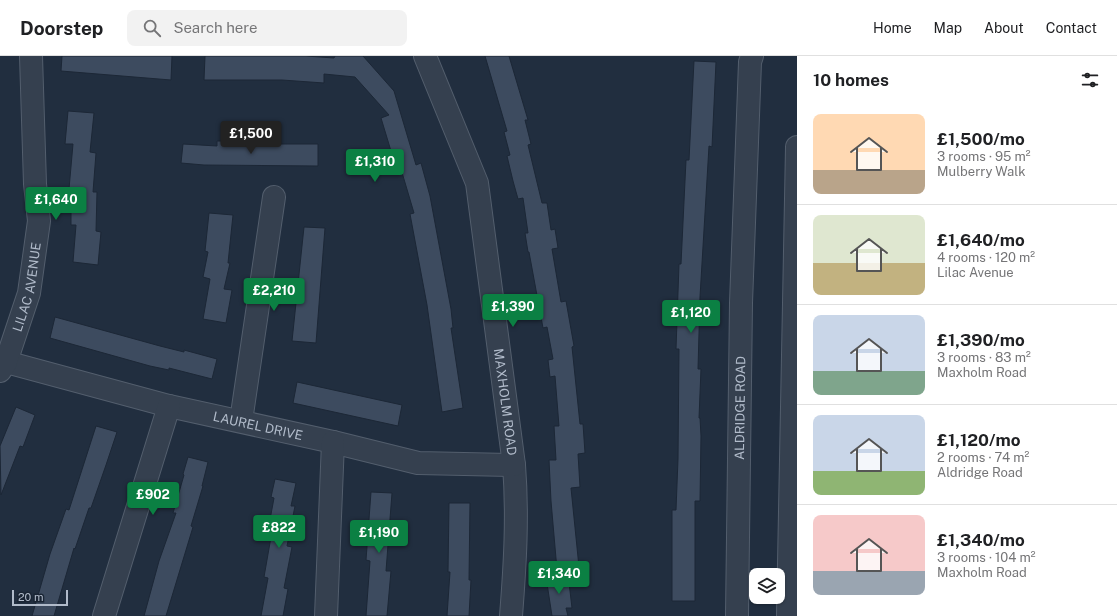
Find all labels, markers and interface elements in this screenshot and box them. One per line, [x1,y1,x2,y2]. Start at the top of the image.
search box [127,10,407,46]
text: Doorstep [20,17,103,39]
icon: search [141,17,163,39]
text: Search here [173,19,258,36]
text: Home [873,20,912,36]
text: Map [934,20,962,36]
text: About [984,20,1024,36]
text: Contact [1046,20,1097,36]
icon: filters [1079,69,1101,91]
text: 10 homes [813,70,889,90]
pin: £1,500 [218,121,284,155]
text: £1,500 [229,126,273,141]
text: £1,500/mo [937,129,1025,149]
icon: home [845,130,893,178]
pin: £1,310 [342,149,408,183]
text: 3 rooms · 95 m² [937,149,1031,164]
text: £1,310 [355,154,395,169]
text: Mulberry Walk [937,164,1025,179]
pin: £1,640 [23,187,89,221]
text: £1,640 [34,192,78,207]
text: £1,640/mo [937,230,1025,250]
icon: home [845,231,893,279]
street label: LILAC AVENUE [9,241,43,334]
text: 4 rooms · 120 m² [937,250,1035,265]
text: Lilac Avenue [937,265,1014,280]
pin: £2,210 [241,278,307,312]
text: £2,210 [253,283,295,298]
pin: £1,390 [480,294,546,328]
text: £1,390 [491,299,535,314]
pin: £1,120 [658,300,724,334]
text: £1,120 [671,305,711,320]
text: £1,390/mo [937,330,1025,350]
icon: home [845,331,893,379]
street label: MAXHOLM ROAD [491,347,520,456]
text: 3 rooms · 83 m² [937,350,1031,365]
street label: ALDRIDGE ROAD [731,356,748,460]
text: Maxholm Road [937,365,1027,380]
street label: LAUREL DRIVE [212,408,304,443]
text: £1,120/mo [937,430,1021,450]
icon: home [845,431,893,479]
text: 2 rooms · 74 m² [937,450,1029,465]
text: Aldridge Road [937,465,1023,480]
pin: £902 [129,482,177,516]
text: £902 [136,487,170,502]
pin: £822 [255,515,303,549]
text: £822 [262,520,296,535]
pin: £1,190 [346,520,412,554]
text: £1,190 [359,525,399,540]
text: £1,340/mo [937,530,1025,550]
icon: home [845,531,893,579]
text: 3 rooms · 104 m² [937,550,1036,565]
pin: £1,340 [526,561,592,595]
text: Maxholm Road [937,565,1027,580]
text: £1,340 [537,566,581,581]
map controls [749,568,785,604]
button: layers [749,568,785,604]
scale bar [12,588,68,607]
text: 20 m [18,591,43,603]

